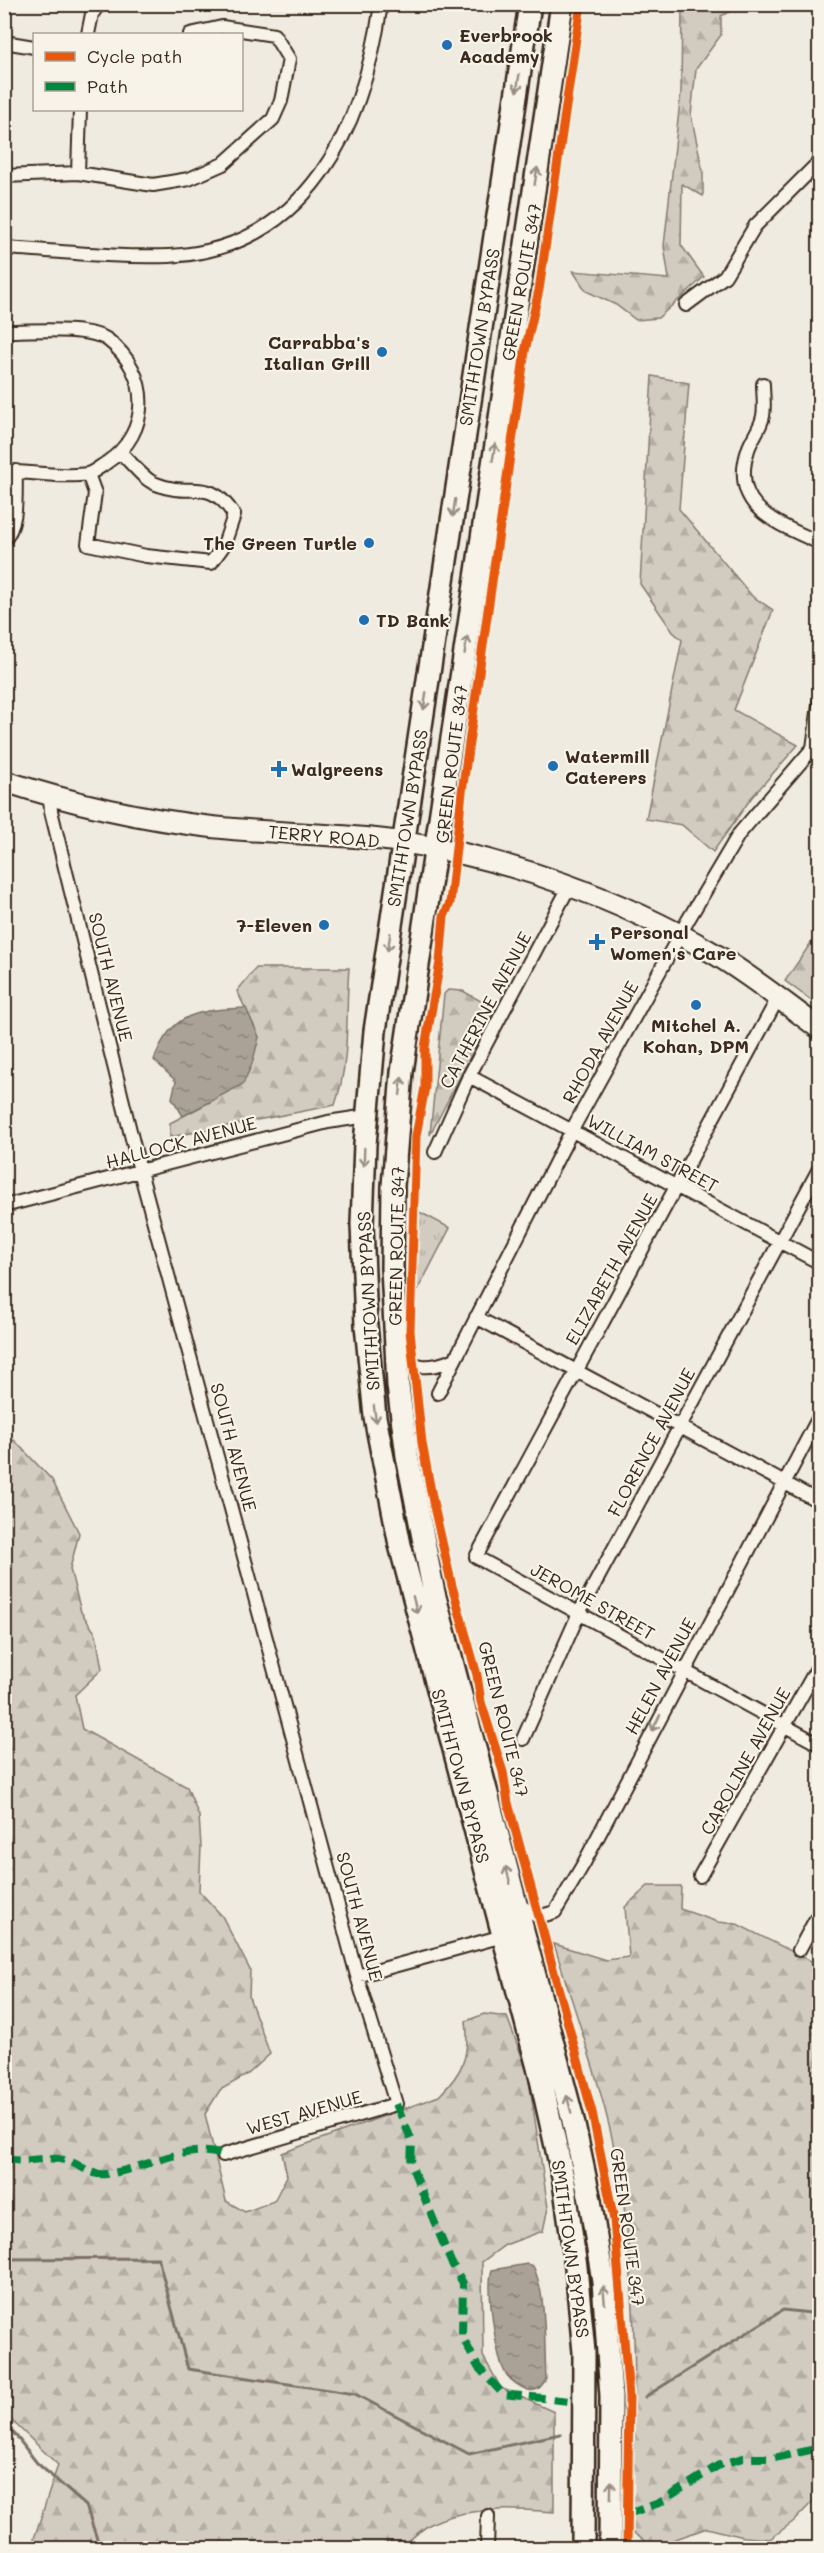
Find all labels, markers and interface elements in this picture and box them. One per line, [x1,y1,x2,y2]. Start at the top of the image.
place label: Everbrook Academy [459,23,553,68]
legend [33,33,243,111]
marker: Everbrook Academy [440,38,454,52]
text: Cycle path [87,44,182,68]
one-way arrow [512,73,523,92]
text: Path [87,74,127,98]
one-way arrow [531,167,542,186]
street label: GREEN ROUTE 347 [495,201,547,363]
street label: SMITHTOWN BYPASS [453,246,505,428]
place label: Carrabba's Italian Grill [264,330,370,375]
marker: Carrabba's Italian Grill [375,345,389,359]
one-way arrow [489,443,500,462]
one-way arrow [448,498,459,517]
place label: The Green Turtle [203,531,357,555]
marker: The Green Turtle [362,536,376,550]
place label: TD Bank [376,608,449,632]
marker: TD Bank [357,613,371,627]
one-way arrow [460,635,471,655]
street label: GREEN ROUTE 347 [429,683,473,845]
one-way arrow [419,690,430,710]
street label: SMITHTOWN BYPASS [381,727,433,909]
place label: Watermill Caterers [565,744,650,789]
place label: Walgreens [291,757,383,781]
marker: Watermill Caterers [546,759,560,773]
marker: Walgreens [272,762,286,776]
street label: TERRY ROAD [267,819,381,853]
street label: SOUTH AVENUE [83,910,139,1044]
place label: 7-Eleven [236,913,312,937]
marker: 7-Eleven [317,918,331,932]
place label: Personal Women's Care [610,920,737,965]
street label: CATHERINE AVENUE [433,927,537,1093]
one-way arrow [383,932,394,951]
marker: Personal Women's Care [588,933,606,951]
street label: RHODA AVENUE [556,977,644,1107]
marker: Mitchel A. Kohan, DPM [689,998,703,1012]
place label: Mitchel A. Kohan, DPM [643,1013,749,1058]
one-way arrow [395,1077,406,1097]
street label: WILLIAM STREET [583,1108,723,1198]
street label: HALLOCK AVENUE [103,1110,259,1174]
one-way arrow [358,1146,370,1166]
street label: GREEN ROUTE 347 [383,1166,409,1326]
street label: ELIZABETH AVENUE [559,1189,663,1349]
street label: SMITHTOWN BYPASS [351,1211,385,1391]
street label: FLORENCE AVENUE [602,1363,700,1521]
street label: SOUTH AVENUE [205,1380,263,1514]
one-way arrow [370,1403,381,1423]
street label: JEROME STREET [526,1557,660,1645]
one-way arrow [410,1595,421,1614]
street label: HELEN AVENUE [619,1613,701,1739]
street label: GREEN ROUTE 347 [473,1639,535,1799]
street label: CAROLINE AVENUE [694,1683,796,1839]
street label: SMITHTOWN BYPASS [426,1686,496,1866]
one-way arrow [650,1713,661,1731]
street label: SOUTH AVENUE [331,1849,389,1983]
one-way arrow [502,1865,513,1884]
street label: WEST AVENUE [243,2084,365,2140]
one-way arrow [562,2095,574,2114]
street label: GREEN ROUTE 347 [605,2146,651,2308]
street label: SMITHTOWN BYPASS [547,2158,595,2340]
one-way arrow [598,2286,609,2306]
one-way arrow [605,2481,617,2501]

